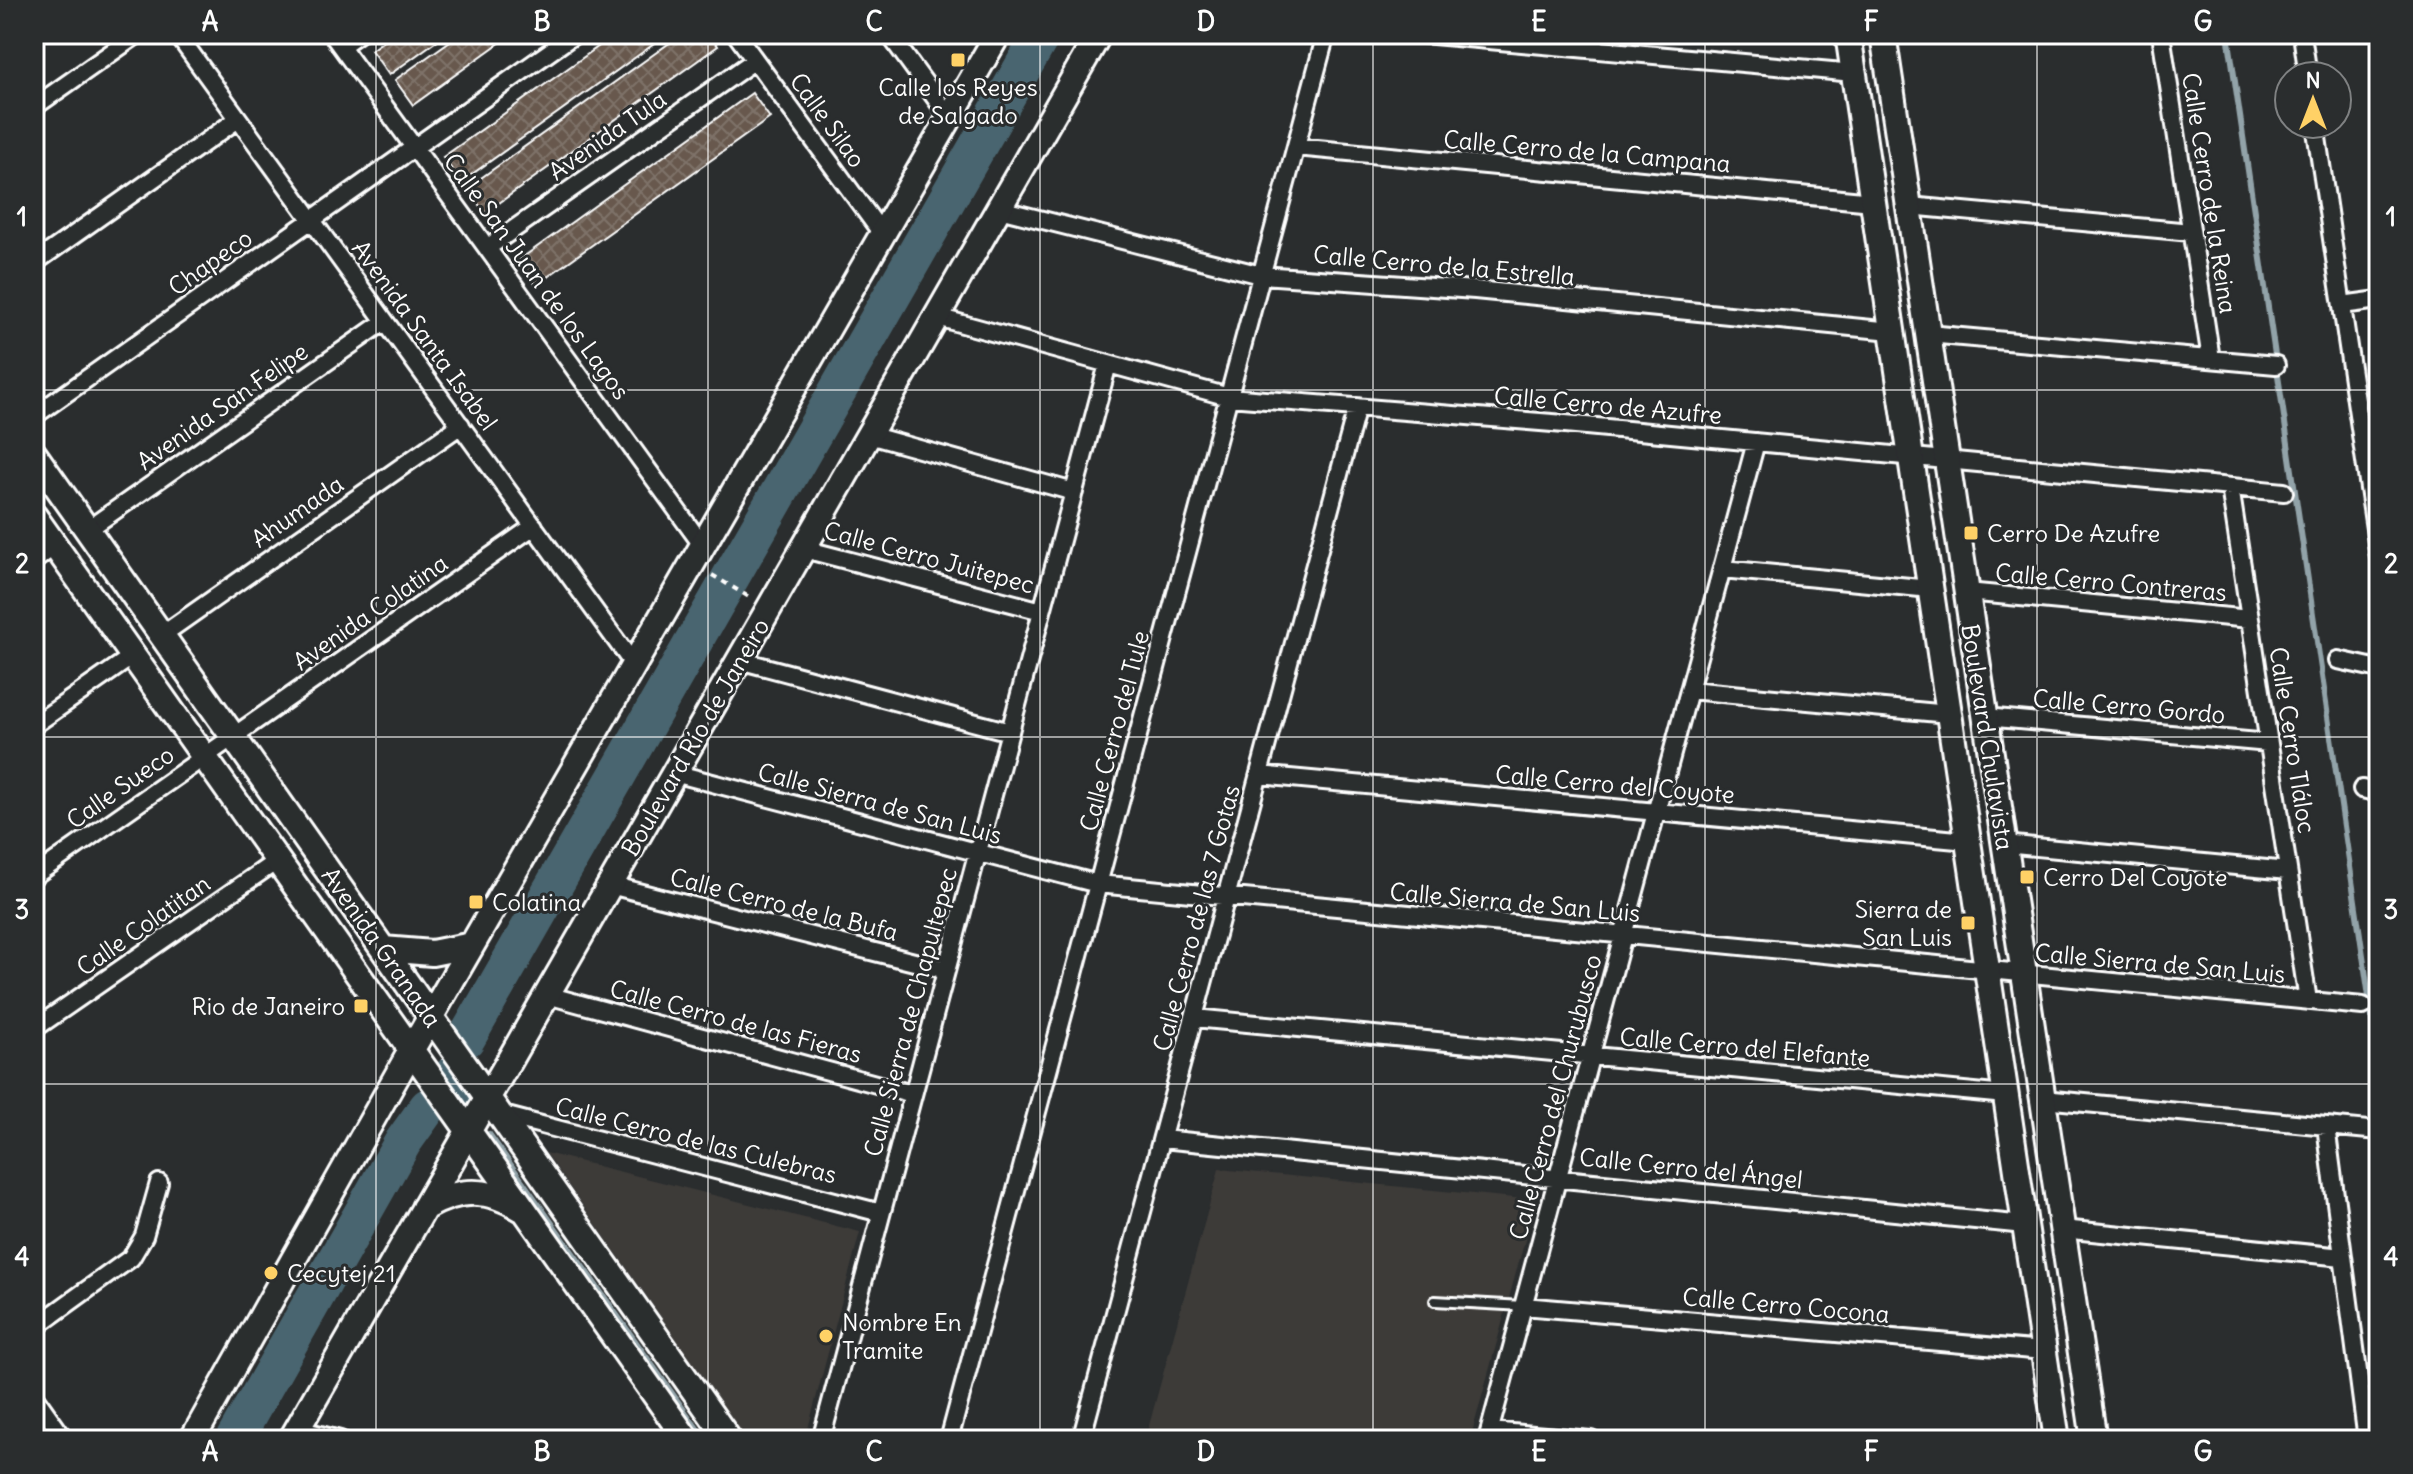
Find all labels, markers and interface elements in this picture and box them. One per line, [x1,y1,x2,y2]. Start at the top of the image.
text: A [202,5,219,38]
text: B [533,5,551,38]
text: C [865,5,883,38]
text: D [1197,5,1215,38]
text: E [1531,5,1547,38]
text: F [1864,5,1879,38]
text: G [2194,5,2213,38]
marker: Calle los Reyes de Salgado [949,51,967,69]
north arrow [2273,60,2353,140]
text: N [2305,66,2321,94]
street label: Calle Silao [784,67,872,173]
street label: Calle Cerro de la Reina [2176,70,2244,316]
place label: Calle los Reyes de Salgado [878,72,1038,130]
street label: Avenida Tula [542,84,672,186]
street label: Calle Cerro de la Campana [1442,123,1732,179]
street label: Calle San Juan de los Lagos [438,147,636,405]
text: 1 [17,200,27,233]
text: 1 [2386,200,2396,233]
street label: Chapeco [162,222,258,302]
street label: Avenida Santa Isabel [346,234,504,436]
street label: Calle Cerro de la Estrella [1312,239,1576,291]
street label: Avenida San Felipe [131,336,313,476]
street label: Calle Cerro de Azufre [1493,380,1723,430]
street label: Ahumada [245,468,349,554]
street label: Calle Cerro Juitepec [821,514,1037,600]
place label: Cerro De Azufre [1987,518,2160,548]
marker: Cerro De Azufre [1962,524,1980,542]
text: 2 [15,547,29,580]
text: 2 [2384,547,2398,580]
street label: Avenida Colatina [287,548,453,676]
street label: Calle Cerro Contreras [1994,557,2228,607]
street label: Boulevard Río de Janeiro [615,613,775,861]
street label: Boulevard Chulavista [1955,622,2021,852]
street label: Calle Cerro del Tule [1073,627,1155,835]
street label: Calle Cerro Tláloc [2263,645,2323,835]
street label: Calle Cerro Gordo [2031,683,2227,729]
street label: Calle Sueco [60,739,180,835]
street label: Calle Sierra de San Luis [755,756,1005,850]
street label: Calle Cerro del Coyote [1494,759,1736,809]
street label: Calle Cerro de las 7 Gotas [1146,782,1246,1054]
street label: Avenida Granada [316,861,448,1033]
street label: Calle Cerro de la Bufa [667,861,901,947]
place label: Cerro Del Coyote [2043,862,2227,892]
street label: Calle Sierra de Chapultepec [857,864,963,1160]
street label: Calle Colatitan [71,868,216,982]
marker: Cerro Del Coyote [2018,868,2036,886]
street label: Calle Sierra de San Luis [1388,876,1642,928]
place label: Colatina [492,887,581,917]
text: 3 [15,893,29,926]
marker: Colatina [467,893,485,911]
text: 3 [2384,893,2398,926]
place label: Sierra de San Luis [1855,894,1952,952]
marker: Sierra de San Luis [1959,914,1977,932]
street label: Calle Sierra de San Luis [2033,937,2287,989]
street label: Calle Cerro del Churubusco [1502,951,1608,1243]
street label: Calle Cerro de las Fieras [607,973,865,1069]
place label: Rio de Janeiro [191,991,345,1021]
marker: Rio de Janeiro [352,997,370,1015]
street label: Calle Cerro del Elefante [1618,1021,1872,1073]
street label: Calle Cerro de las Culebras [552,1091,840,1189]
street label: Calle Cerro del Ángel [1578,1141,1804,1195]
text: 4 [14,1240,30,1273]
text: 4 [2383,1240,2399,1273]
place label: Cecytej 21 [287,1258,395,1288]
marker: Cecytej 21 [262,1264,280,1282]
street label: Calle Cerro Cocona [1681,1281,1891,1329]
place label: Nombre En Tramite [842,1307,962,1365]
marker: Nombre En Tramite [817,1327,835,1345]
text: A [202,1435,219,1468]
text: B [533,1435,551,1468]
text: C [865,1435,883,1468]
text: D [1197,1435,1215,1468]
text: E [1531,1435,1547,1468]
text: F [1864,1435,1879,1468]
text: G [2194,1435,2213,1468]

